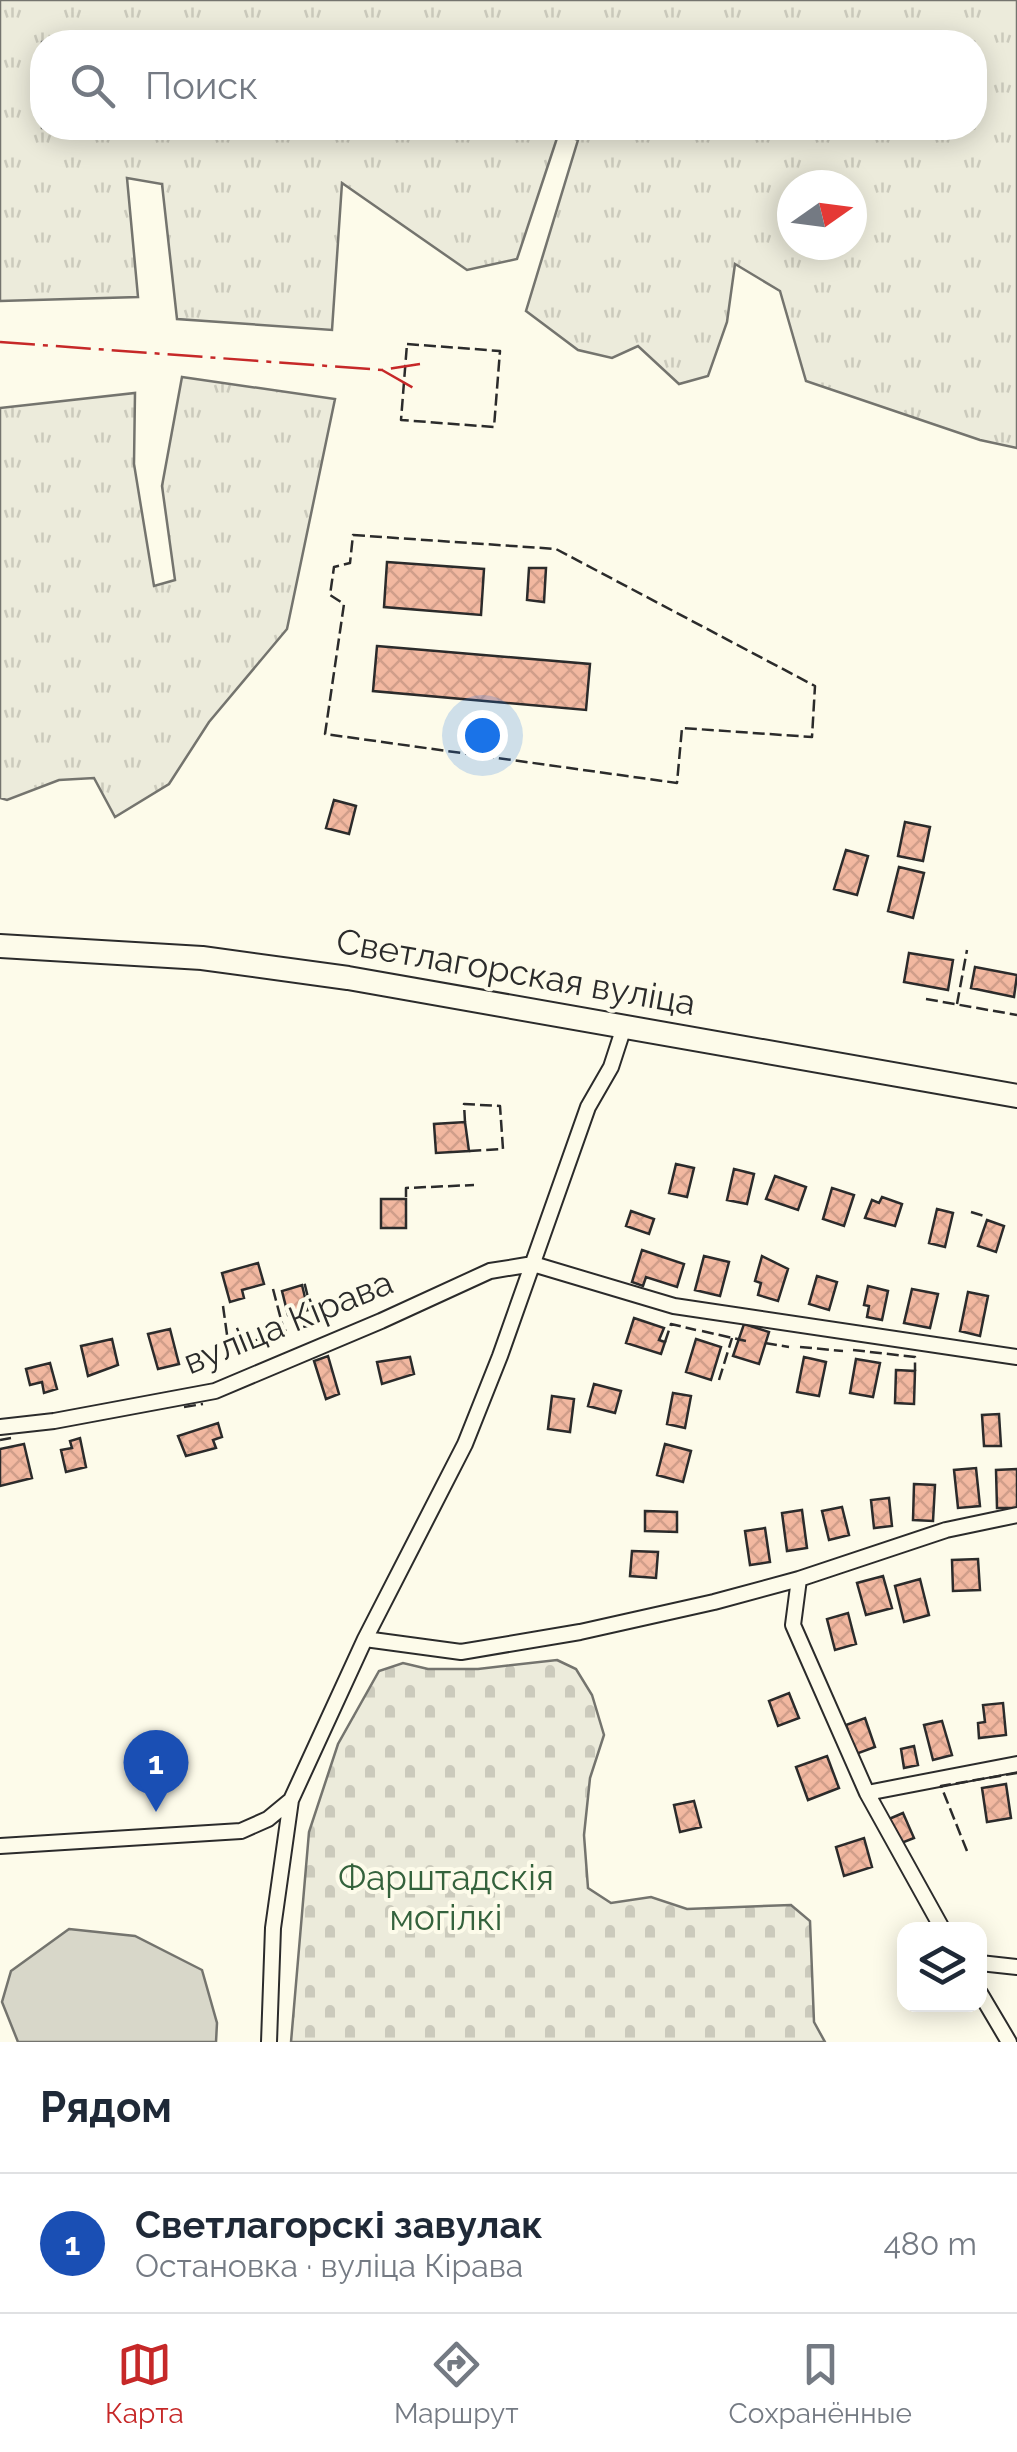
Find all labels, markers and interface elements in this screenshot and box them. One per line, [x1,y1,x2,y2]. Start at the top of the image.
search box [30,30,987,140]
icon: search [65,58,120,113]
text: Поиск [145,63,258,108]
north arrow [777,170,867,260]
your location [457,710,508,761]
street label: Светлагорская вуліца [333,920,699,1023]
street label: вуліца Кірава [177,1261,398,1382]
pin: 1 [124,1730,188,1812]
park label: Фарштадскія могілкі [338,1857,554,1938]
map controls [897,1922,987,2012]
button: layers [897,1922,987,2012]
text: Рядом [40,2083,172,2132]
text: Светлагорскі завулак [135,2202,543,2247]
text: 1 [65,2225,80,2262]
text: 480 m [883,2225,977,2262]
text: Остановка · вуліца Кірава [135,2247,523,2284]
tab: Карта [105,2337,184,2430]
tab: Маршрут [394,2337,519,2430]
tab: Сохранённые [729,2337,912,2430]

